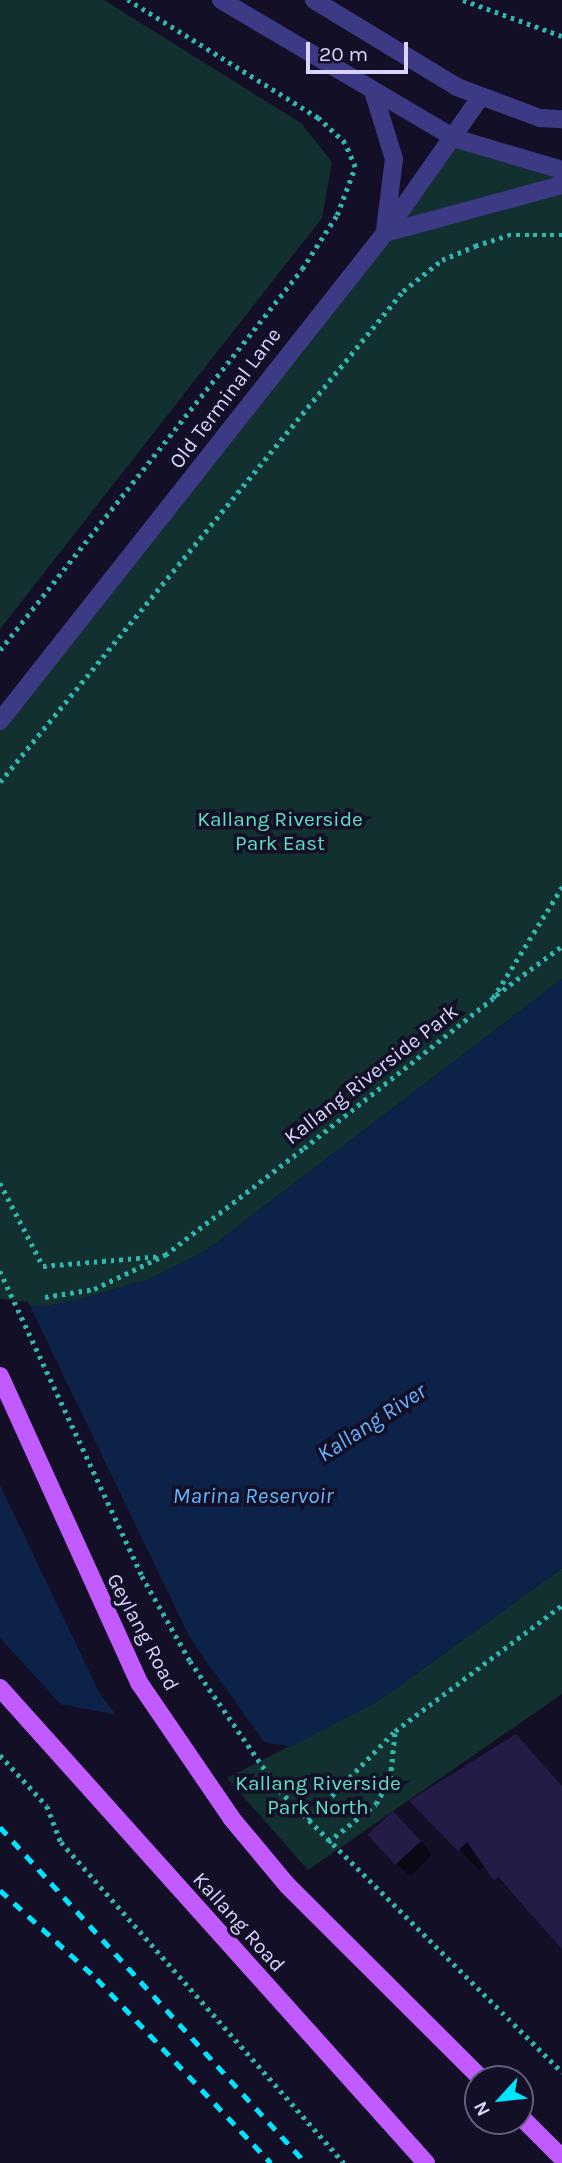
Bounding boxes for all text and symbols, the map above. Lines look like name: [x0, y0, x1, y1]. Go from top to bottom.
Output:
scale bar: [310, 28, 412, 72]
text: 20 m: [319, 42, 368, 66]
street label: Old Terminal Lane: [164, 323, 286, 473]
park label: Kallang Riverside Park East: [197, 806, 363, 856]
street label: Kallang Riverside Park: [279, 998, 463, 1150]
water label: Kallang River: [312, 1378, 432, 1468]
water label: Marina Reservoir: [173, 1482, 333, 1510]
street label: Geylang Road: [102, 1569, 184, 1695]
park label: Kallang Riverside Park North: [235, 1770, 401, 1820]
street label: Kallang Road: [188, 1867, 290, 1977]
north arrow: [464, 2065, 534, 2135]
text: N: [469, 2098, 495, 2120]

